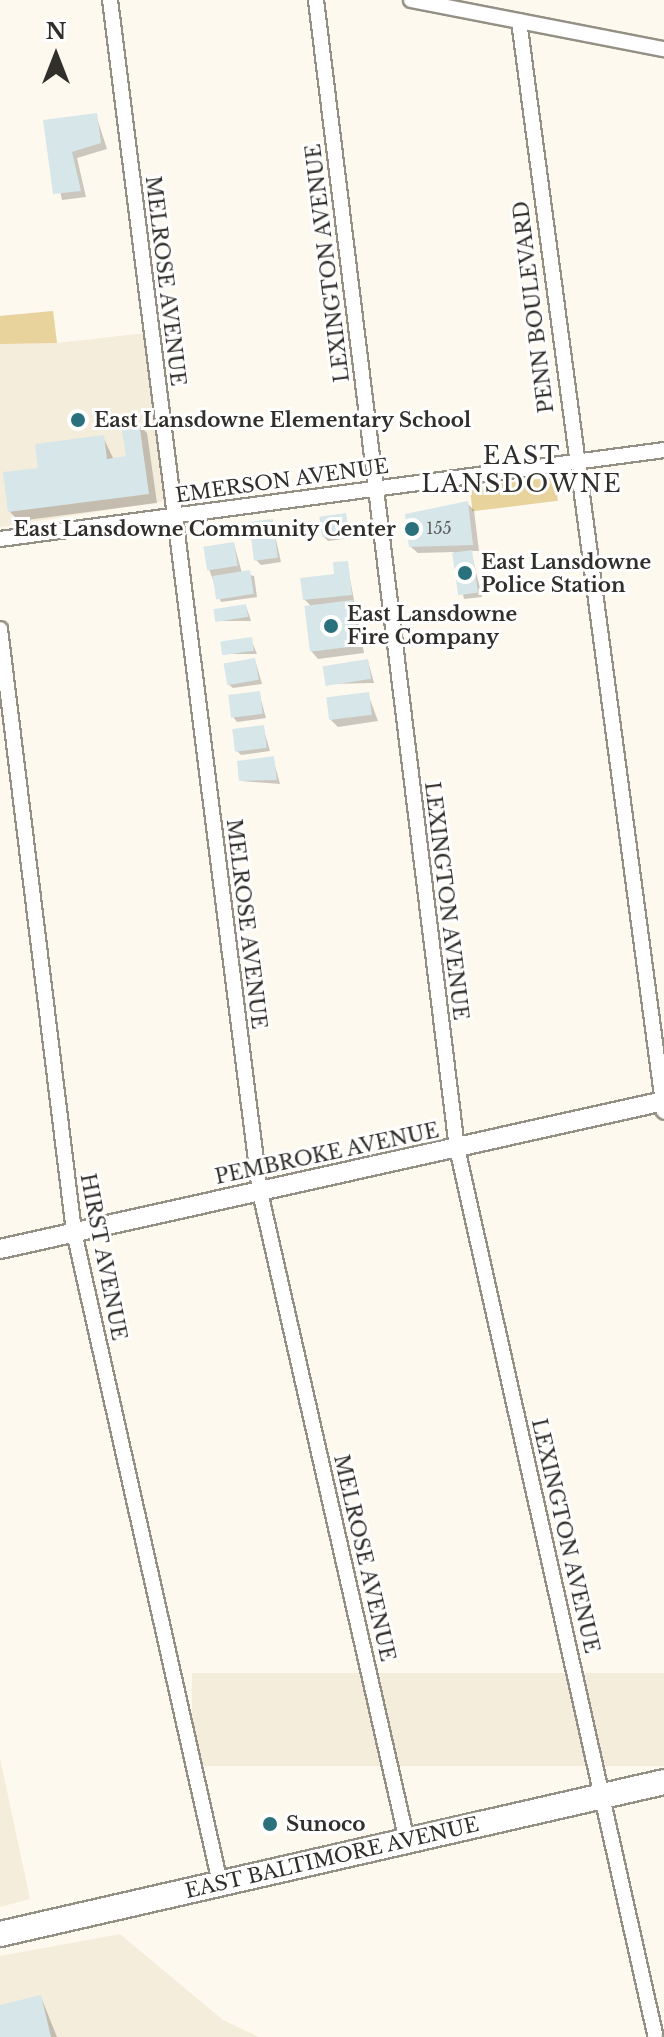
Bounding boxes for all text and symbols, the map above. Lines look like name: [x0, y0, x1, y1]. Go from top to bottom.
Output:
north arrow: [16, 16, 96, 96]
text: N: [46, 18, 66, 45]
street label: LEXINGTON AVENUE: [301, 142, 355, 384]
street label: MELROSE AVENUE: [140, 174, 190, 388]
street label: PENN BOULEVARD: [509, 200, 559, 414]
place label: East Lansdowne Elementary School: [94, 408, 472, 432]
marker: East Lansdowne Elementary School: [69, 411, 87, 429]
district label: EAST LANSDOWNE: [421, 442, 623, 498]
street label: EMERSON AVENUE: [173, 454, 391, 508]
place label: East Lansdowne Community Center: [13, 517, 396, 541]
house number: 155: [426, 518, 452, 538]
marker: East Lansdowne Community Center: [403, 520, 421, 538]
place label: East Lansdowne Police Station: [481, 550, 651, 597]
marker: East Lansdowne Police Station: [456, 564, 474, 582]
place label: East Lansdowne Fire Company: [347, 602, 517, 649]
marker: East Lansdowne Fire Company: [322, 617, 340, 635]
street label: LEXINGTON AVENUE: [419, 780, 473, 1022]
street label: MELROSE AVENUE: [221, 817, 271, 1031]
street label: PEMBROKE AVENUE: [212, 1118, 442, 1190]
street label: HIRST AVENUE: [75, 1171, 131, 1343]
street label: LEXINGTON AVENUE: [526, 1416, 604, 1656]
street label: MELROSE AVENUE: [328, 1452, 400, 1664]
street label: EAST BALTIMORE AVENUE: [182, 1812, 482, 1904]
place label: Sunoco: [286, 1812, 366, 1836]
marker: Sunoco: [261, 1815, 279, 1833]

